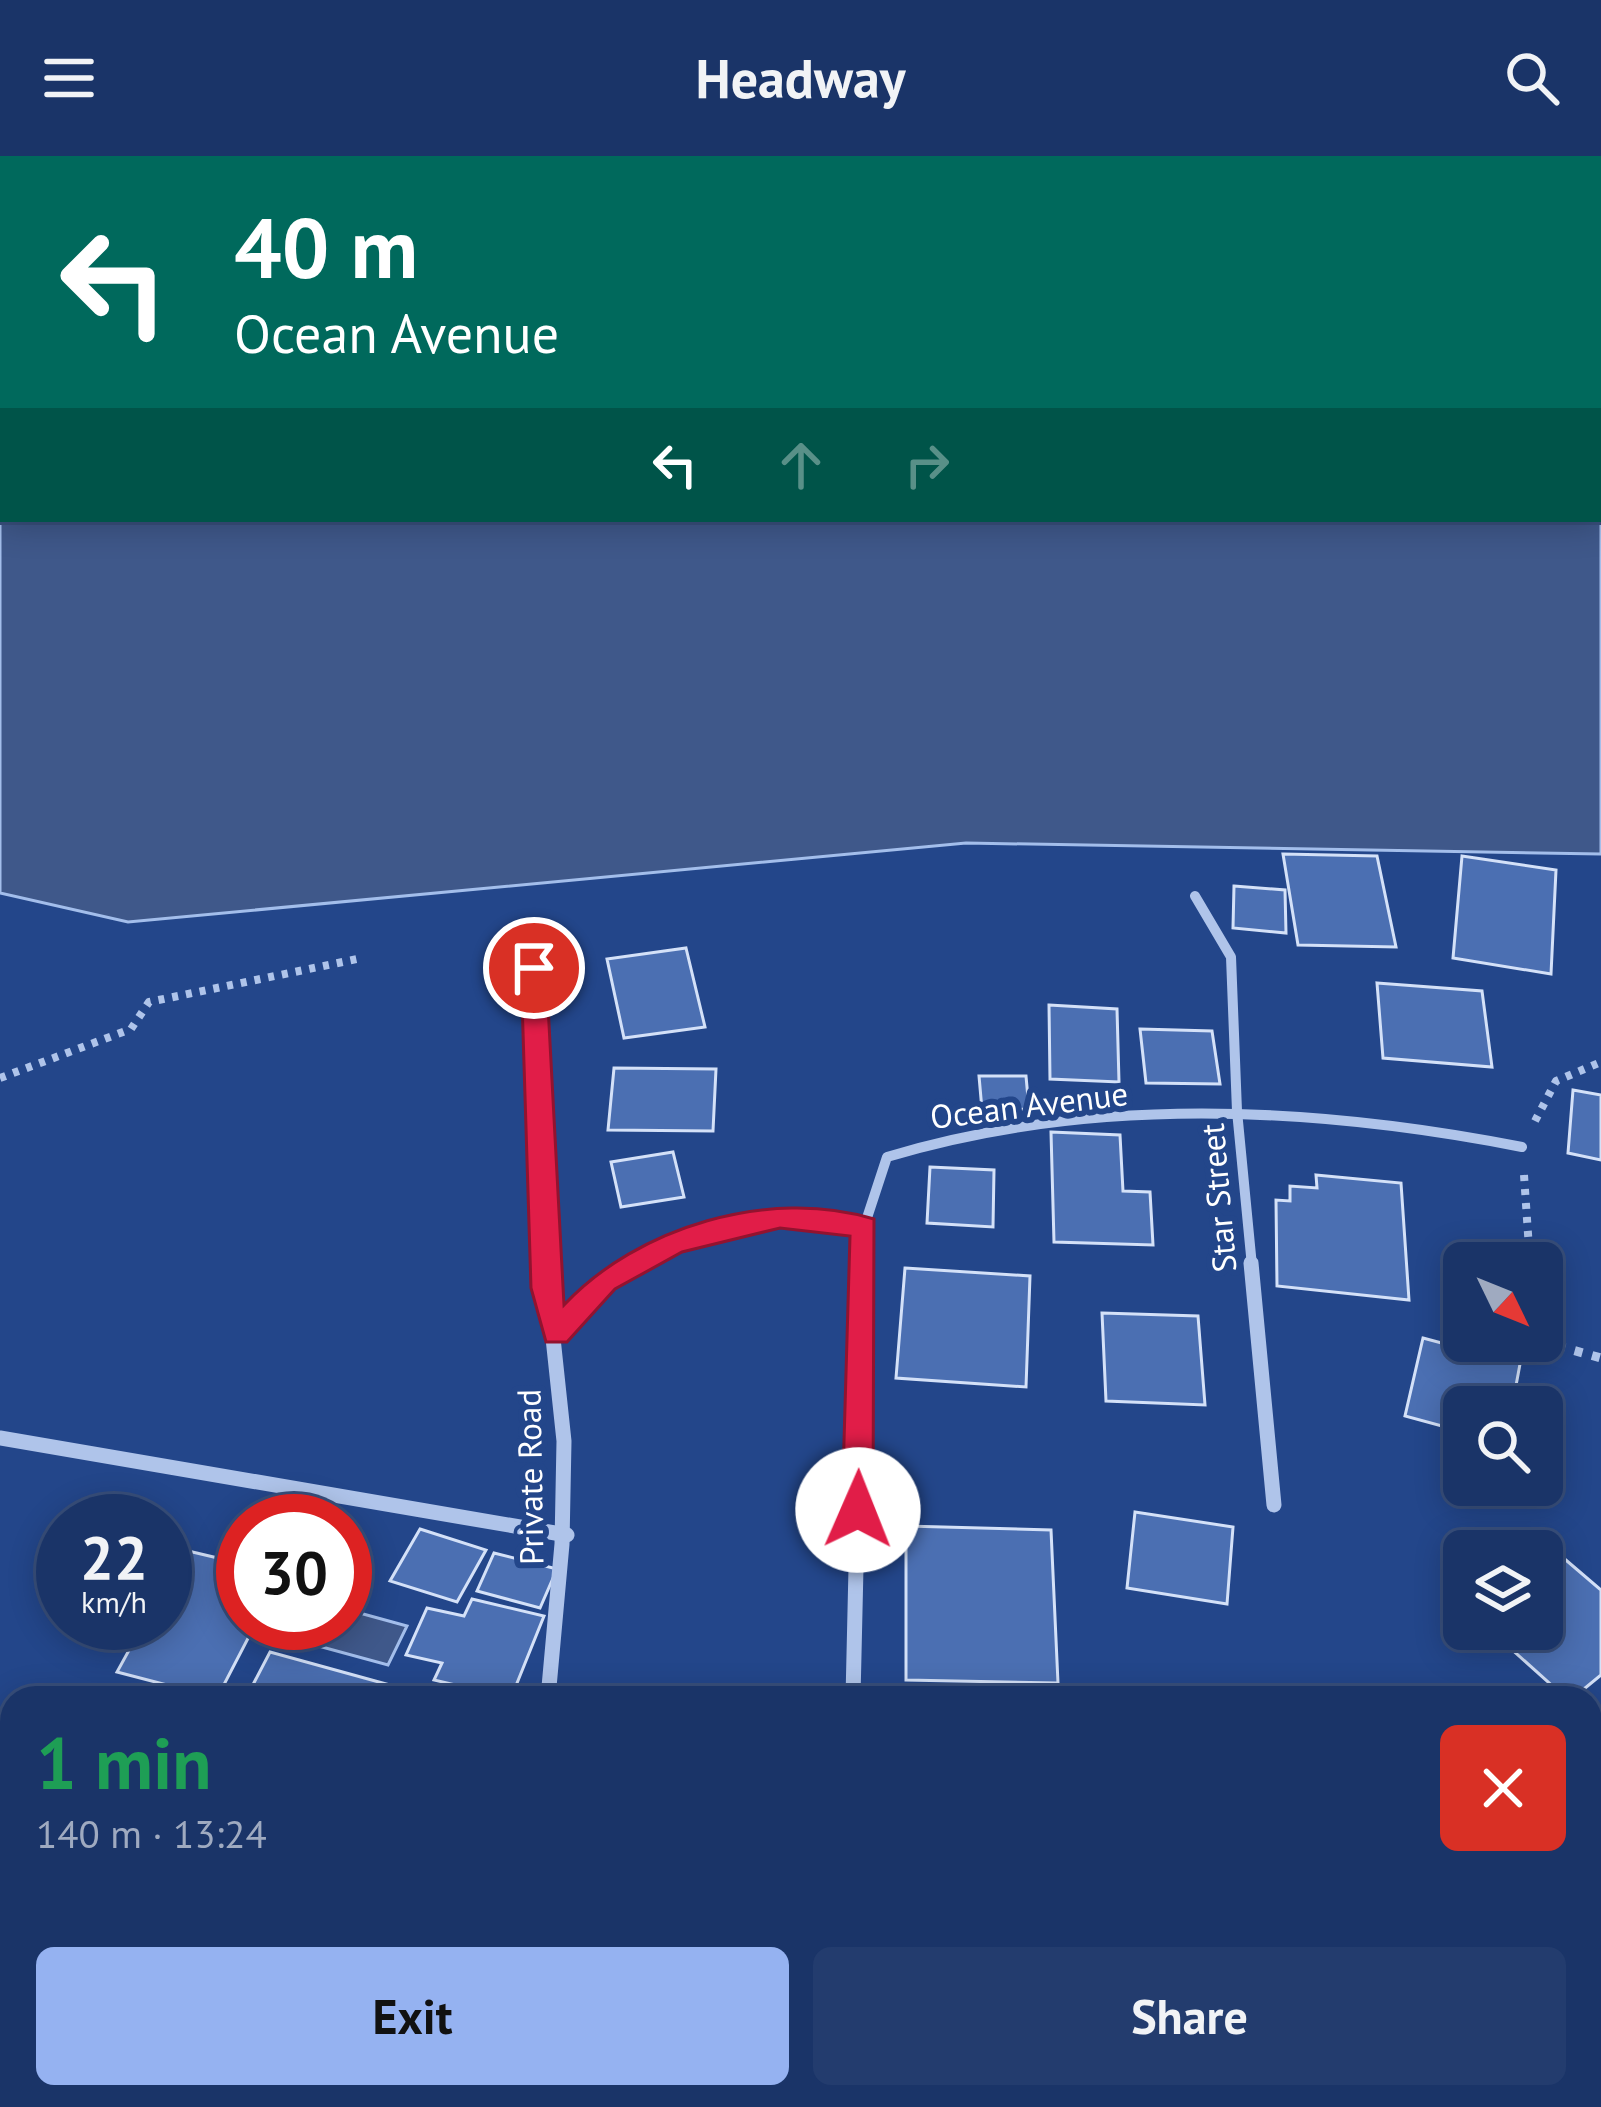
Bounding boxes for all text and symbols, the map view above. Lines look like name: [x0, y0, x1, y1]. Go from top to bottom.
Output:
text: Headway: [695, 43, 906, 113]
icon: menu: [36, 45, 102, 111]
icon: search: [1499, 45, 1565, 111]
text: 40 m: [234, 192, 418, 301]
icon: left: [36, 204, 192, 360]
text: Ocean Avenue: [234, 298, 559, 368]
icon: left: [642, 432, 708, 498]
icon: ahead: [768, 432, 834, 498]
icon: right: [894, 432, 960, 498]
pin: [483, 917, 585, 1019]
icon: arrive: [501, 935, 567, 1001]
street label: Ocean Avenue: [928, 1071, 1130, 1138]
street label: Star Street: [1190, 1122, 1245, 1274]
north arrow: [1443, 1242, 1563, 1362]
map controls: [1443, 1242, 1563, 1650]
button: search: [1443, 1386, 1563, 1506]
street label: Private Road: [506, 1389, 553, 1565]
position arrow: [795, 1447, 921, 1573]
speed limit sign: 30: [216, 1494, 372, 1650]
text: 22: [80, 1518, 148, 1596]
button: layers: [1443, 1530, 1563, 1650]
text: km/h: [81, 1582, 147, 1621]
text: 1 min: [36, 1716, 212, 1809]
button: close: [1440, 1725, 1566, 1851]
text: 140 m · 13:24: [36, 1808, 267, 1859]
button: Exit: [36, 1947, 789, 2085]
button: Share: [813, 1947, 1566, 2085]

